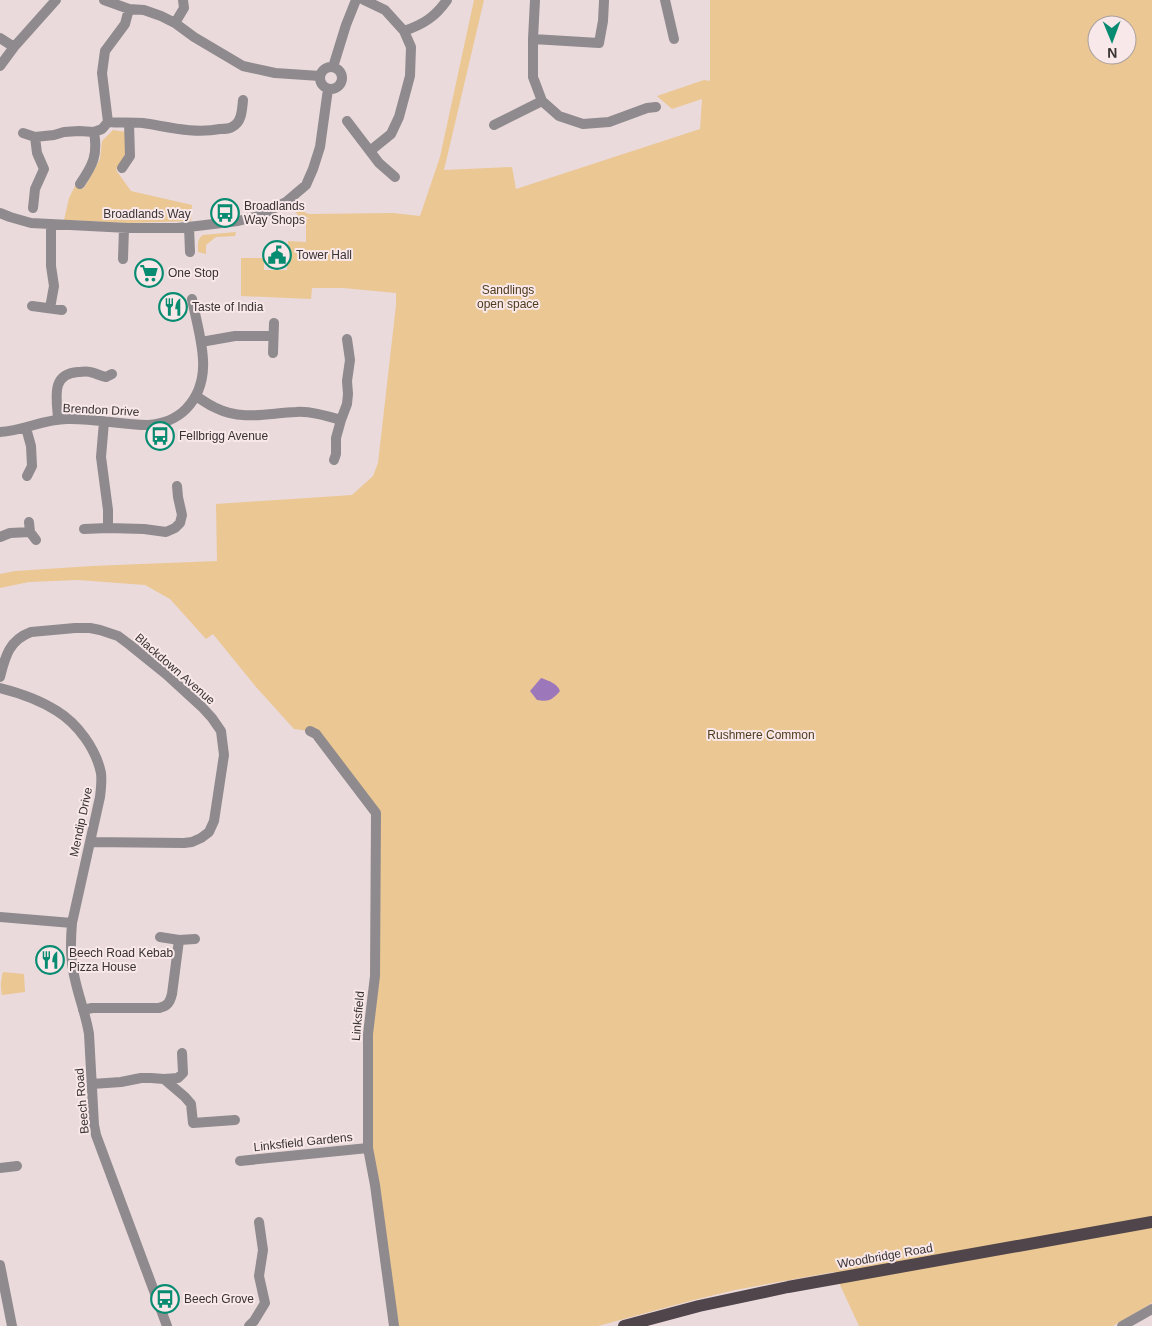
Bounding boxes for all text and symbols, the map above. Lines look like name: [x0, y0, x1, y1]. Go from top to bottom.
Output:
north arrow: [1087, 15, 1137, 65]
text: N: [1107, 45, 1117, 61]
bus stop icon: Broadlands Way Shops: [210, 198, 240, 228]
place label: Broadlands Way Shops: [244, 199, 305, 227]
street label: Broadlands Way: [103, 207, 191, 221]
public building icon: Tower Hall: [262, 240, 292, 270]
place label: Tower Hall: [296, 248, 352, 262]
supermarket icon: One Stop: [134, 258, 164, 288]
place label: One Stop: [168, 266, 219, 280]
park label: Sandlings open space: [477, 283, 539, 311]
restaurant icon: Taste of India: [158, 292, 188, 322]
place label: Taste of India: [192, 300, 264, 314]
street label: Brendon Drive: [62, 401, 140, 419]
bus stop icon: Fellbrigg Avenue: [145, 421, 175, 451]
place label: Fellbrigg Avenue: [179, 429, 269, 443]
street label: Blackdown Avenue: [132, 631, 218, 708]
park label: Rushmere Common: [707, 728, 815, 742]
street label: Mendip Drive: [67, 786, 95, 858]
restaurant icon: Beech Road Kebab Pizza House: [35, 945, 65, 975]
place label: Beech Road Kebab Pizza House: [69, 946, 173, 974]
street label: Linksfield: [349, 990, 367, 1042]
street label: Beech Road: [72, 1067, 92, 1135]
street label: Linksfield Gardens: [253, 1130, 353, 1154]
street label: Woodbridge Road: [836, 1241, 934, 1271]
bus stop icon: Beech Grove: [150, 1284, 180, 1314]
place label: Beech Grove: [184, 1292, 254, 1306]

